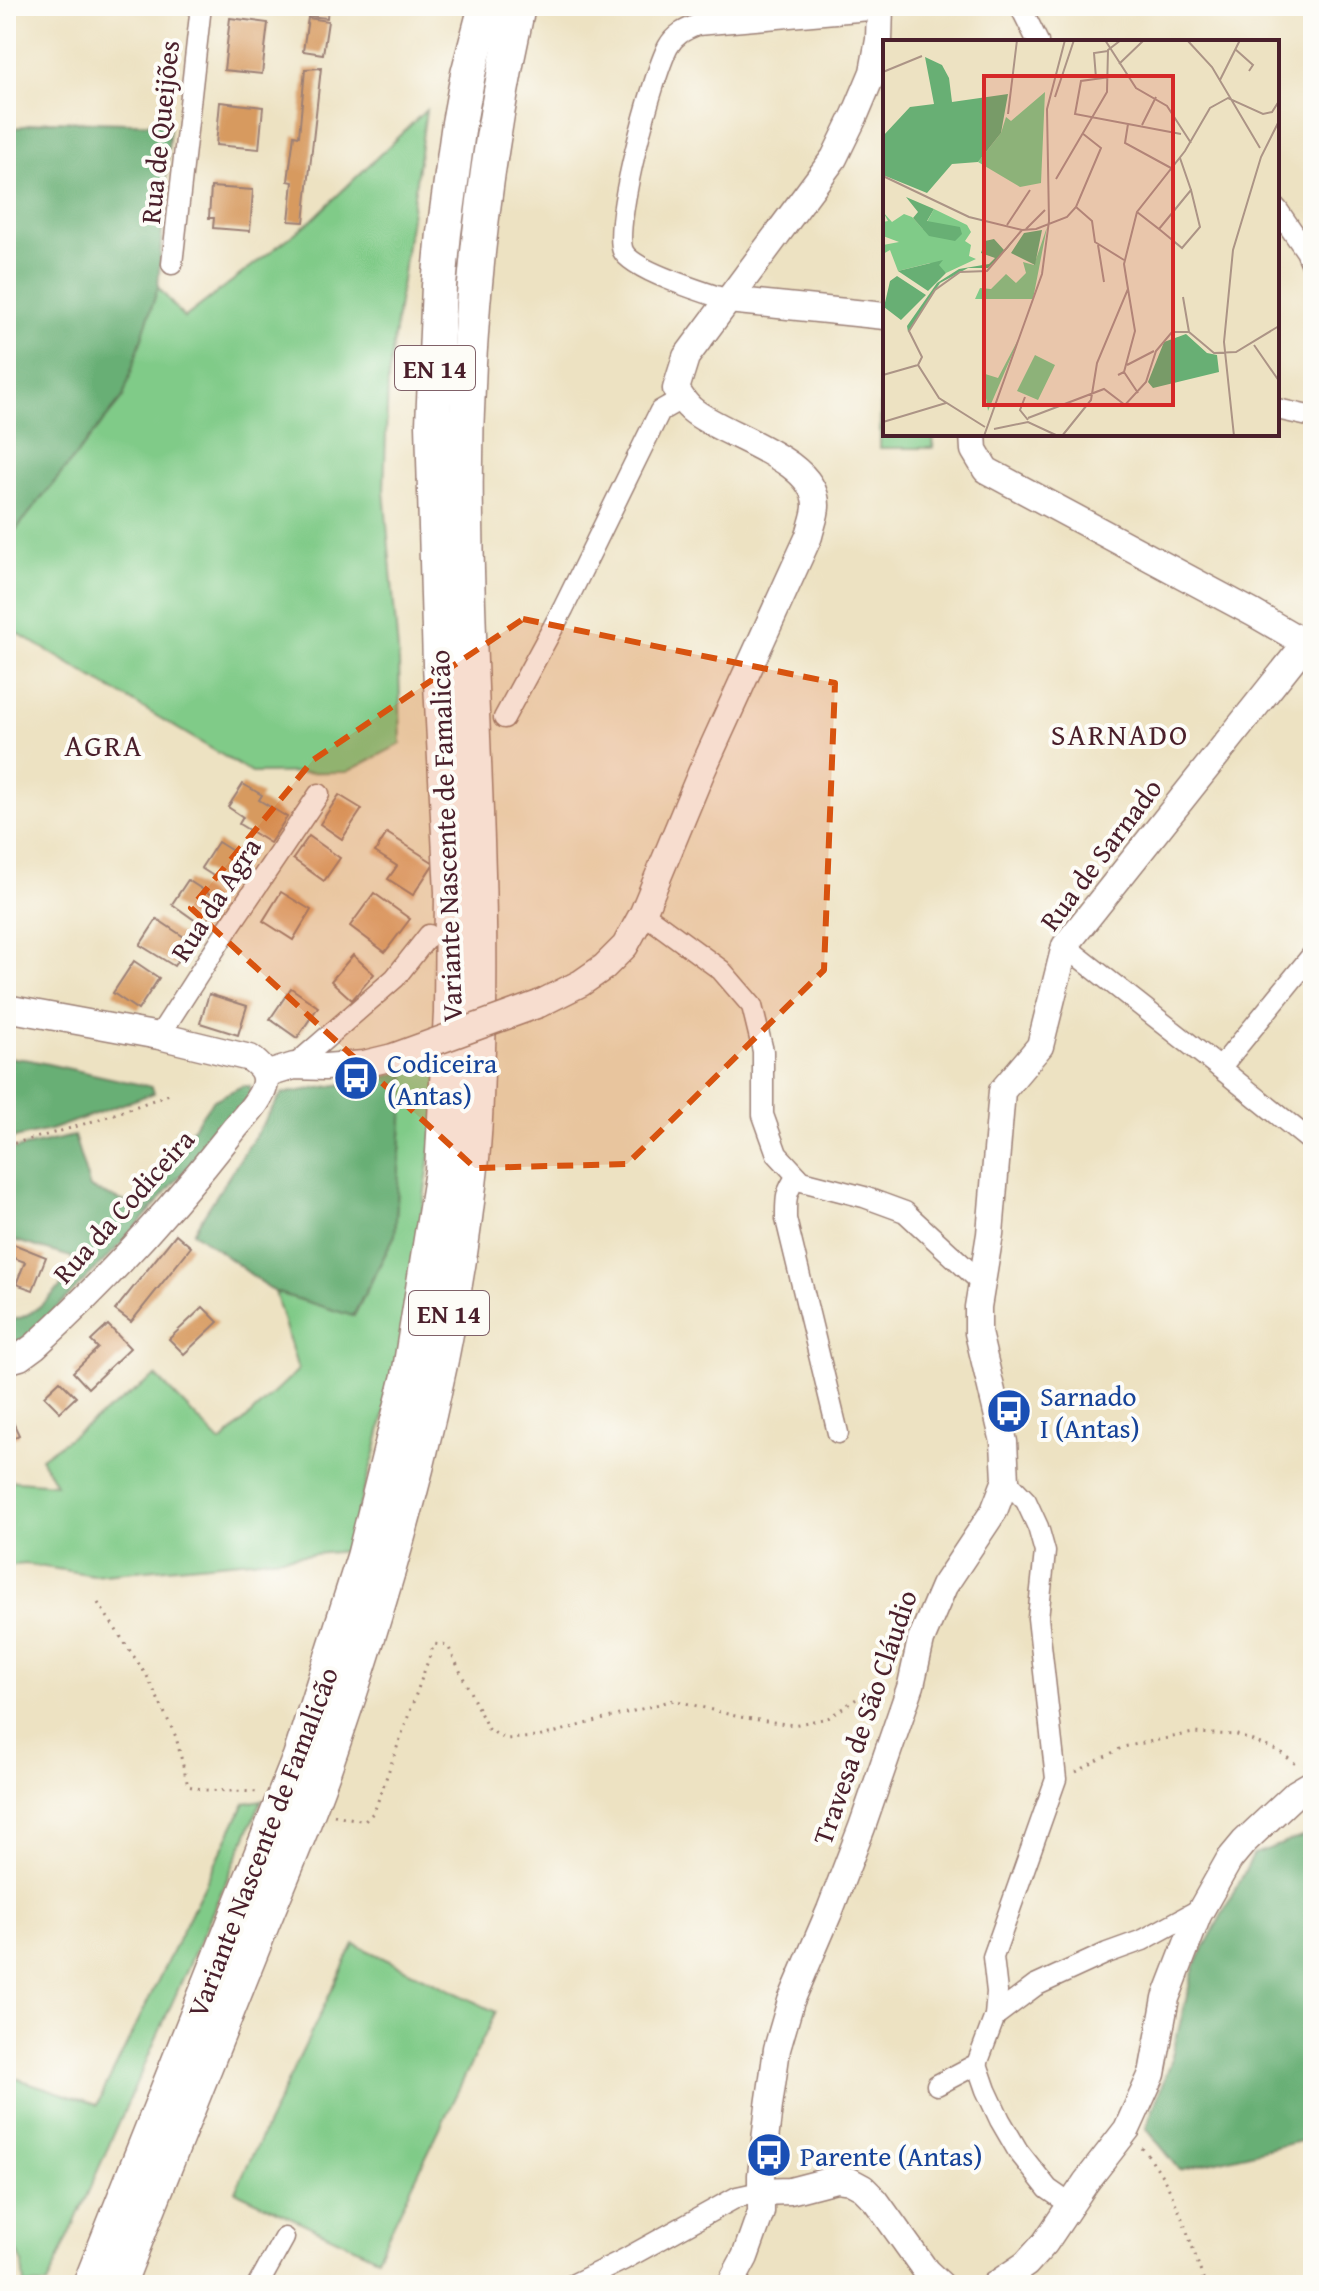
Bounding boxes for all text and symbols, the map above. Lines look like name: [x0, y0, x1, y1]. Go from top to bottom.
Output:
street label: Rua de Queijões: [129, 38, 189, 226]
inset map: [883, 40, 1279, 436]
road number: EN 14: [395, 346, 475, 390]
street label: Variante Nascente de Famalicão: [418, 649, 472, 1023]
district label: SARNADO: [1051, 712, 1189, 756]
district label: AGRA: [65, 723, 143, 767]
street label: Rua de Sarnado: [1029, 769, 1171, 939]
street label: Rua da Agra: [160, 828, 271, 969]
place label: Codiceira (Antas): [387, 1042, 498, 1115]
bus stop icon: Codiceira (Antas): [332, 1054, 380, 1102]
street label: Rua da Codiceira: [42, 1119, 204, 1292]
road number: EN 14: [409, 1291, 489, 1335]
place label: Sarnado I (Antas): [1040, 1375, 1140, 1448]
bus stop icon: Sarnado I (Antas): [985, 1387, 1033, 1435]
street label: Travesa de São Cláudio: [801, 1584, 927, 1850]
street label: Variante Nascente de Famalicão: [176, 1661, 348, 2023]
bus stop icon: Parente (Antas): [745, 2131, 793, 2179]
place label: Parente (Antas): [800, 2135, 982, 2176]

